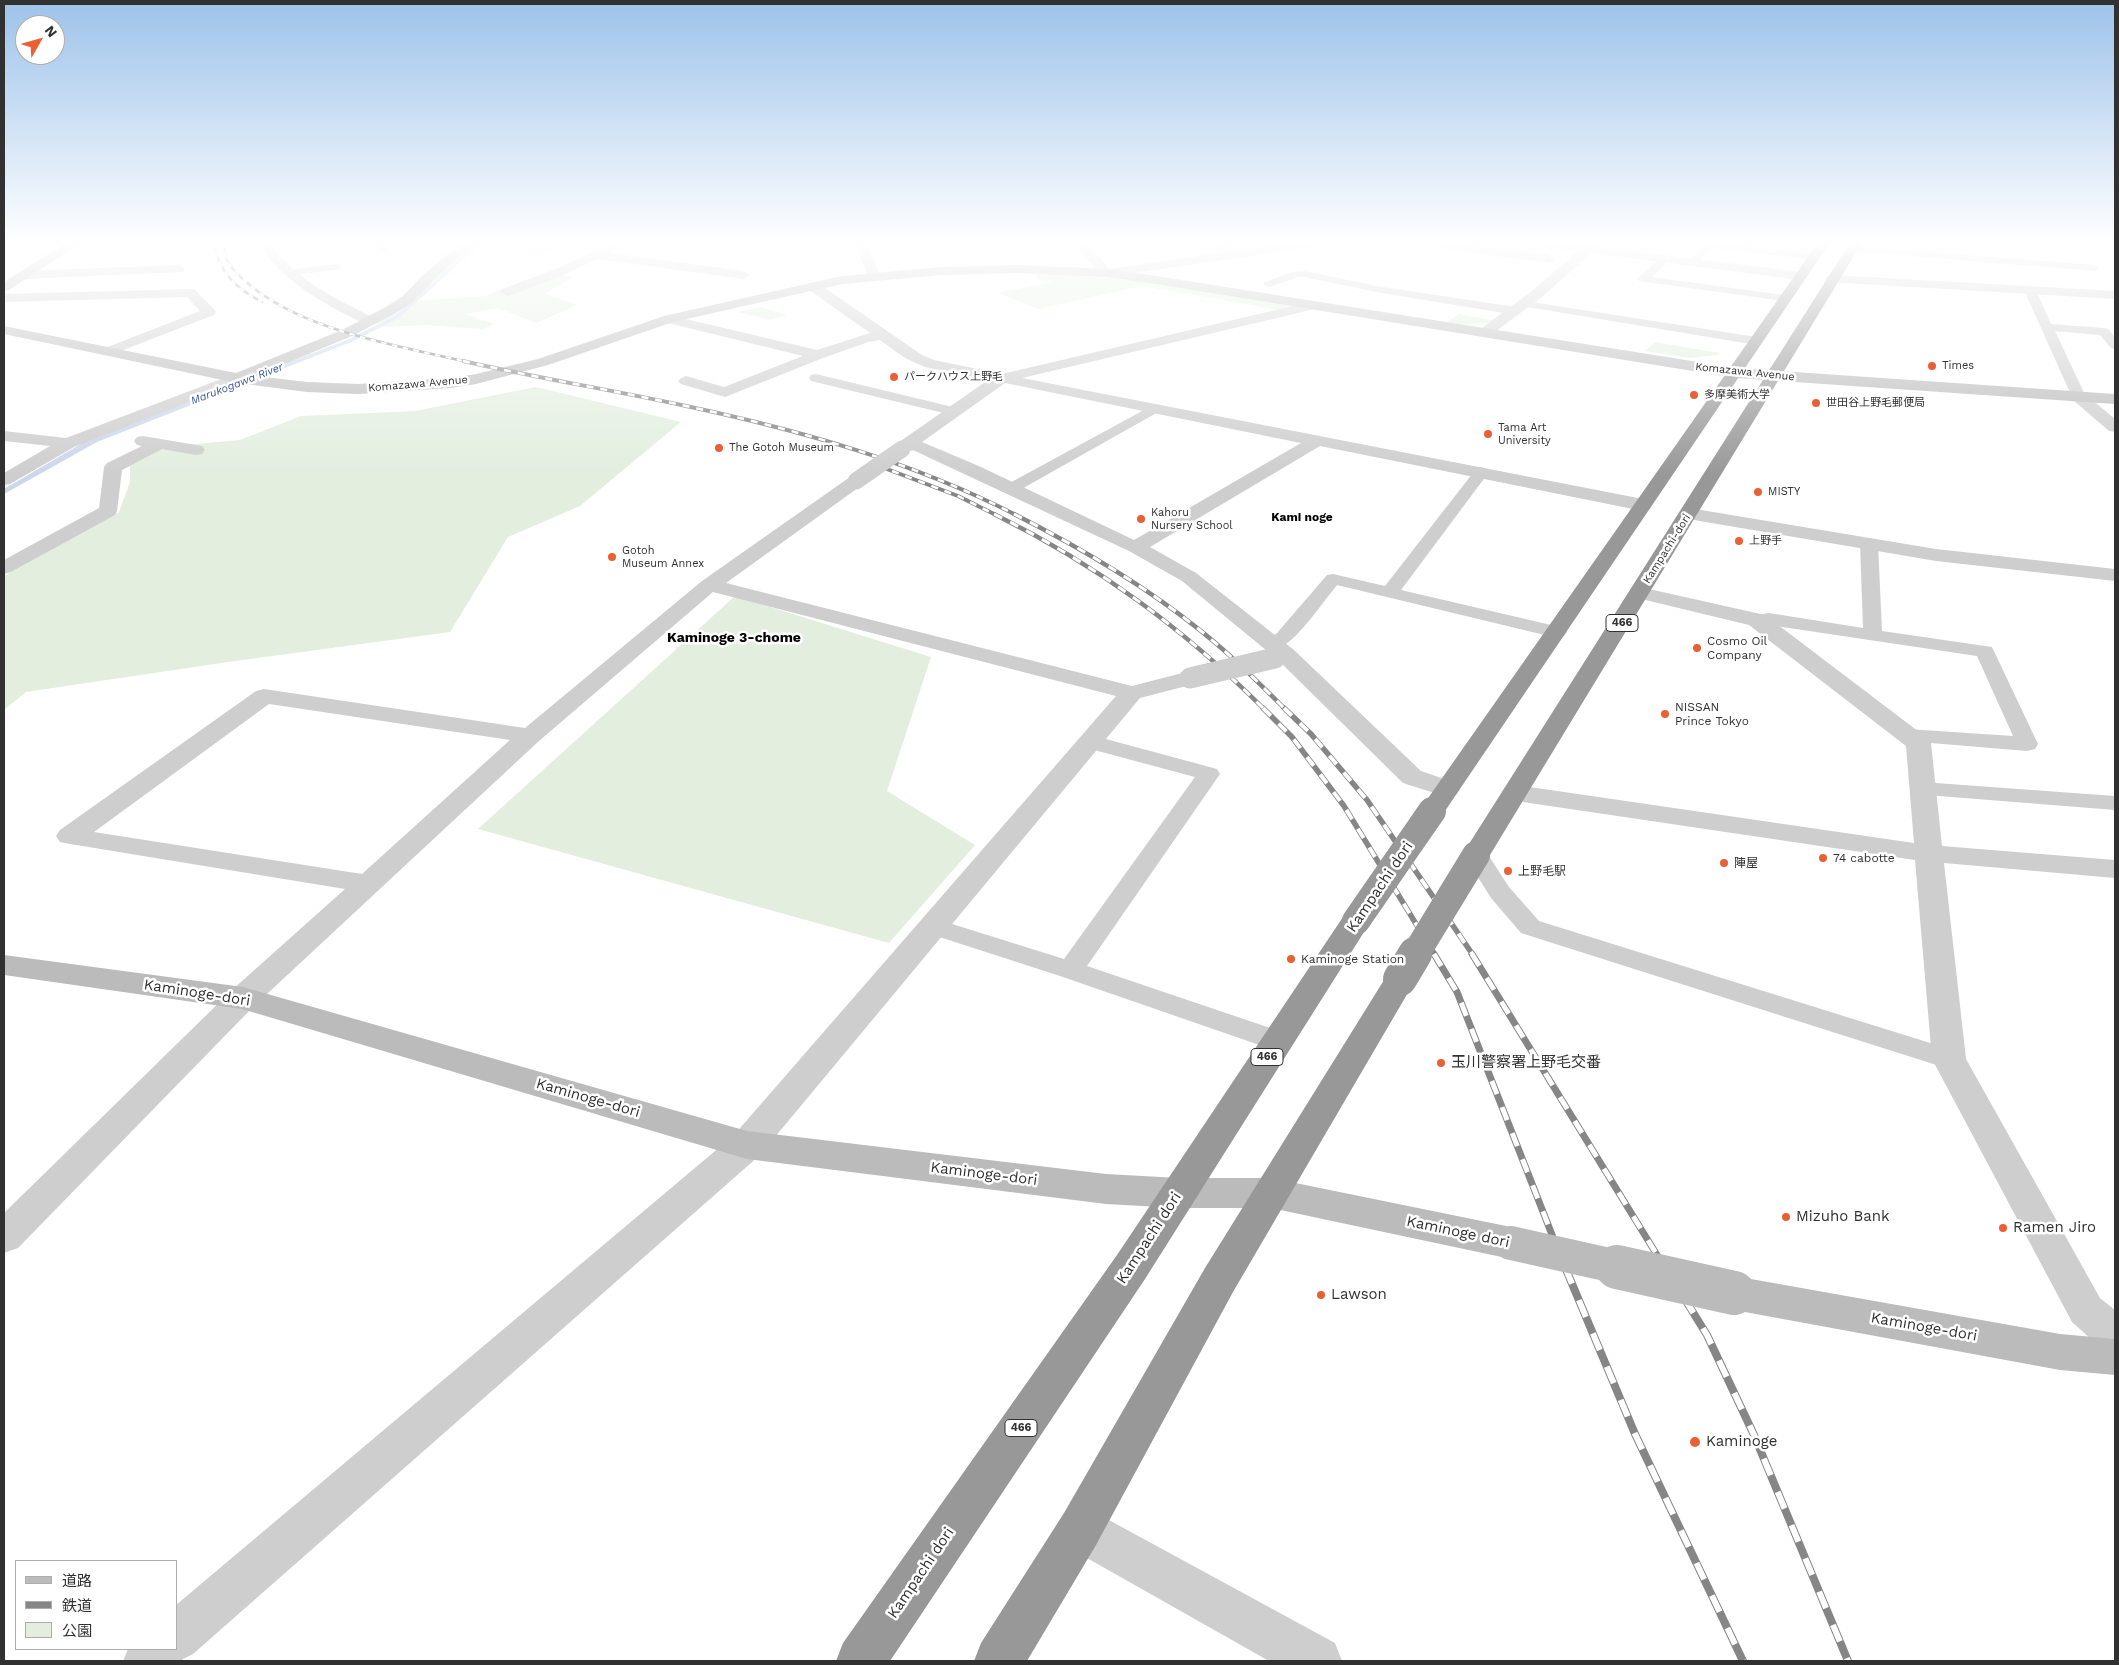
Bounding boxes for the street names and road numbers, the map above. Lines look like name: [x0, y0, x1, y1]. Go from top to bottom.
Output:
street label: Komazawa Avenue: [1695, 360, 1795, 384]
street label: Komazawa Avenue: [368, 373, 468, 395]
street label: Kampachi-dori: [1640, 512, 1694, 586]
road number: 466: [1606, 614, 1638, 632]
street label: Kampachi dori: [1343, 838, 1417, 936]
street label: Kaminoge-dori: [143, 976, 251, 1010]
road number: 466: [1251, 1048, 1283, 1066]
street label: Kaminoge-dori: [534, 1075, 642, 1121]
street label: Kaminoge-dori: [930, 1159, 1038, 1189]
street label: Kampachi dori: [1113, 1189, 1185, 1287]
street label: Kaminoge dori: [1405, 1212, 1511, 1252]
street label: Kaminoge-dori: [1870, 1309, 1978, 1345]
road number: 466: [1005, 1420, 1037, 1436]
street label: Kampachi dori: [884, 1524, 958, 1622]

